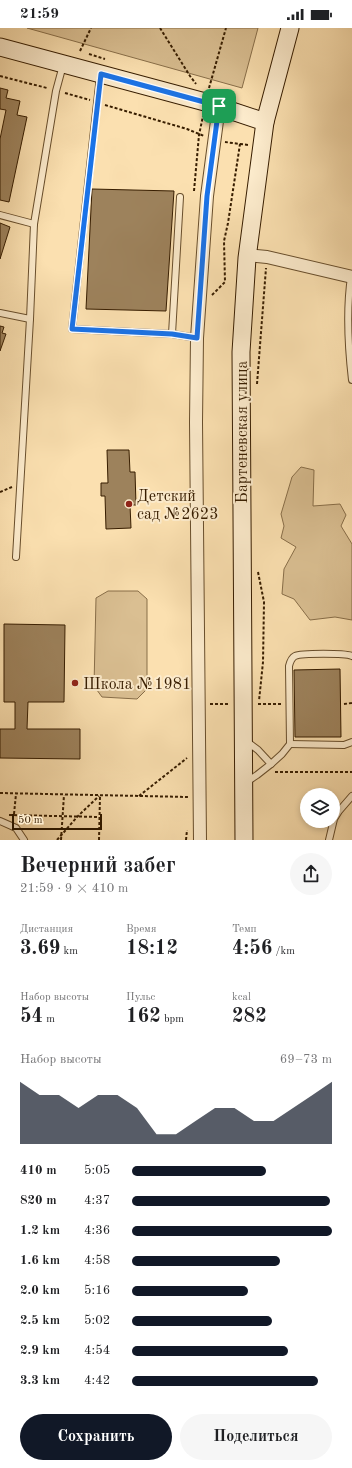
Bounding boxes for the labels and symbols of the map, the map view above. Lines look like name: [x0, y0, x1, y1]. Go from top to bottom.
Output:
pin: [202, 89, 236, 123]
street label: Бартеневская улица: [235, 360, 251, 503]
place label: Детский сад №2623: [137, 489, 218, 523]
marker: Детский сад №2623: [124, 499, 134, 509]
place label: Школа №1981: [83, 677, 191, 693]
marker: Школа №1981: [70, 678, 80, 688]
scale bar: [12, 812, 102, 831]

